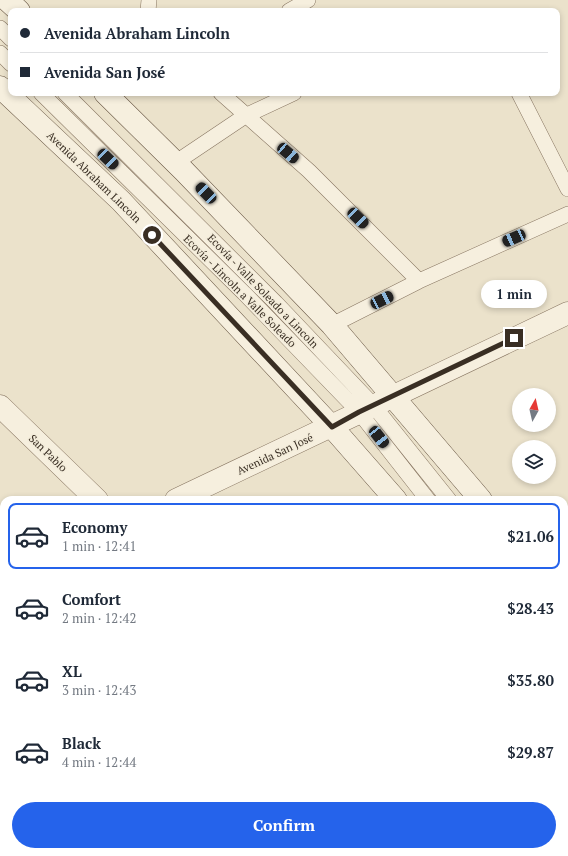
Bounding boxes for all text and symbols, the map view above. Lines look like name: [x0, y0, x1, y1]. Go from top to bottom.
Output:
text: Avenida Abraham Lincoln: [44, 23, 230, 43]
text: Avenida San José: [44, 62, 165, 82]
street label: Avenida Abraham Lincoln: [44, 128, 144, 226]
car: [275, 141, 301, 165]
car: [95, 146, 121, 172]
car: [193, 180, 219, 206]
car: [345, 205, 371, 231]
route start: [143, 226, 161, 244]
car: [501, 228, 527, 248]
street label: Ecovía - Valle Soleado a Lincoln: [205, 231, 322, 351]
street label: Ecovía - Lincoln a Valle Soleado: [181, 232, 299, 350]
callout: 1 min: [481, 280, 547, 308]
text: 1 min: [496, 285, 532, 303]
car: [369, 289, 395, 311]
route end: [505, 329, 523, 347]
north arrow: [512, 388, 556, 432]
map controls: [512, 388, 556, 484]
car: [367, 424, 391, 450]
street label: Avenida San José: [235, 430, 316, 478]
street label: San Pablo: [26, 431, 70, 475]
button: layers: [512, 440, 556, 484]
text: Economy: [62, 517, 127, 537]
icon: car: [14, 518, 50, 554]
text: $21.06: [507, 526, 554, 546]
text: 1 min · 12:41: [62, 537, 136, 555]
text: Comfort: [62, 589, 121, 609]
icon: car: [14, 590, 50, 626]
text: $28.43: [507, 598, 554, 618]
text: 2 min · 12:42: [62, 609, 136, 627]
text: XL: [62, 661, 82, 681]
icon: car: [14, 662, 50, 698]
text: $35.80: [507, 670, 554, 690]
text: 3 min · 12:43: [62, 681, 136, 699]
text: Black: [62, 733, 101, 753]
icon: car: [14, 734, 50, 770]
text: $29.87: [507, 742, 554, 762]
text: 4 min · 12:44: [62, 753, 136, 771]
button: Confirm: [12, 802, 556, 848]

